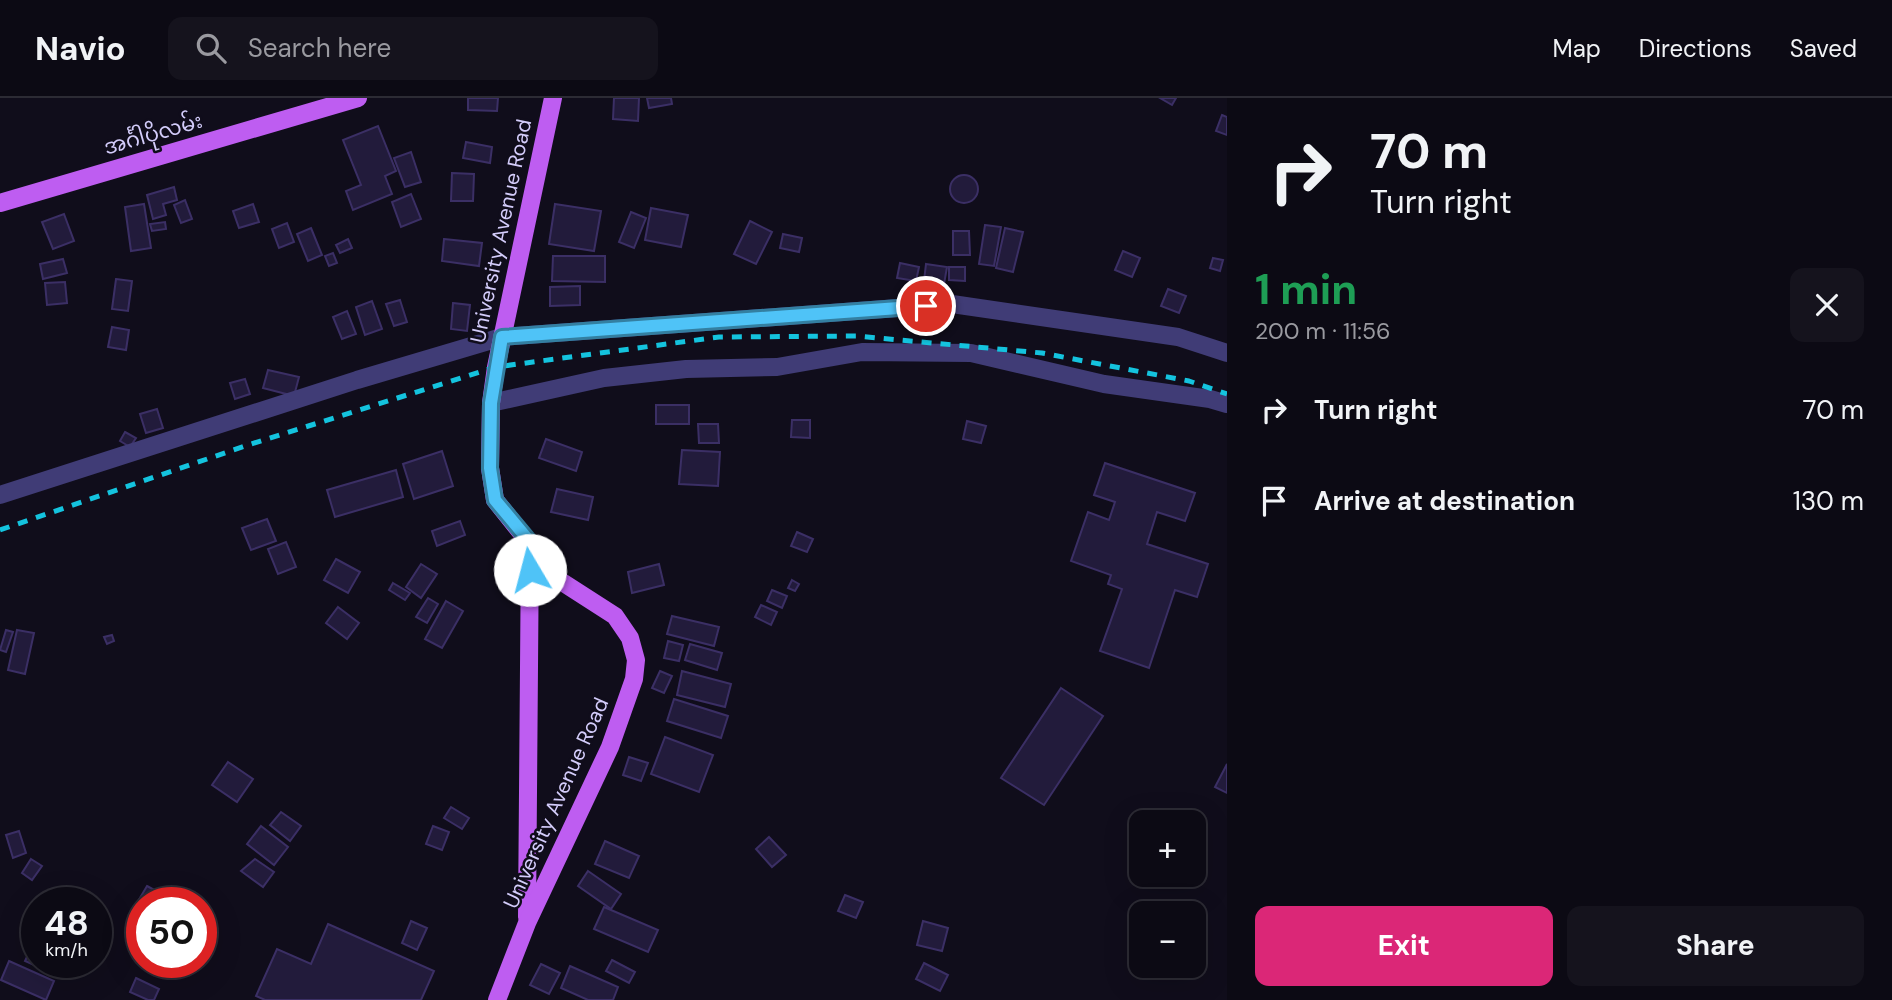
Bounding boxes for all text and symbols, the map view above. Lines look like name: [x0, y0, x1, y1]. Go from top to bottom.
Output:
search box: [168, 17, 658, 80]
text: Navio: [35, 27, 126, 70]
icon: search: [192, 29, 230, 67]
text: Search here: [248, 31, 391, 65]
text: Map: [1553, 33, 1601, 64]
text: Directions: [1639, 33, 1752, 64]
text: Saved: [1790, 33, 1857, 64]
street label: အင်္ဂါပိုလမ်း: [100, 105, 206, 164]
street label: University Avenue Road: [464, 117, 538, 345]
text: 70 m: [1370, 119, 1488, 183]
icon: right: [1255, 126, 1346, 217]
text: Turn right: [1370, 181, 1512, 223]
text: 1 min: [1255, 262, 1357, 317]
button: close: [1790, 268, 1864, 342]
pin: [896, 276, 956, 336]
icon: arrive: [907, 287, 945, 325]
text: 200 m · 11:56: [1255, 316, 1390, 346]
icon: right: [1255, 391, 1293, 429]
text: Turn right: [1314, 393, 1438, 427]
text: 70 m: [1803, 393, 1864, 427]
icon: arrive: [1255, 482, 1293, 520]
text: Arrive at destination: [1314, 484, 1575, 518]
text: 130 m: [1793, 484, 1864, 518]
position arrow: [493, 533, 567, 607]
street label: University Avenue Road: [497, 693, 615, 913]
map controls: [1129, 810, 1206, 978]
button: +: [1129, 810, 1206, 887]
speed limit sign: 50: [126, 887, 217, 978]
text: 48: [44, 900, 89, 946]
button: −: [1129, 901, 1206, 978]
button: Exit: [1255, 906, 1553, 986]
button: Share: [1567, 906, 1864, 986]
text: km/h: [45, 938, 88, 962]

